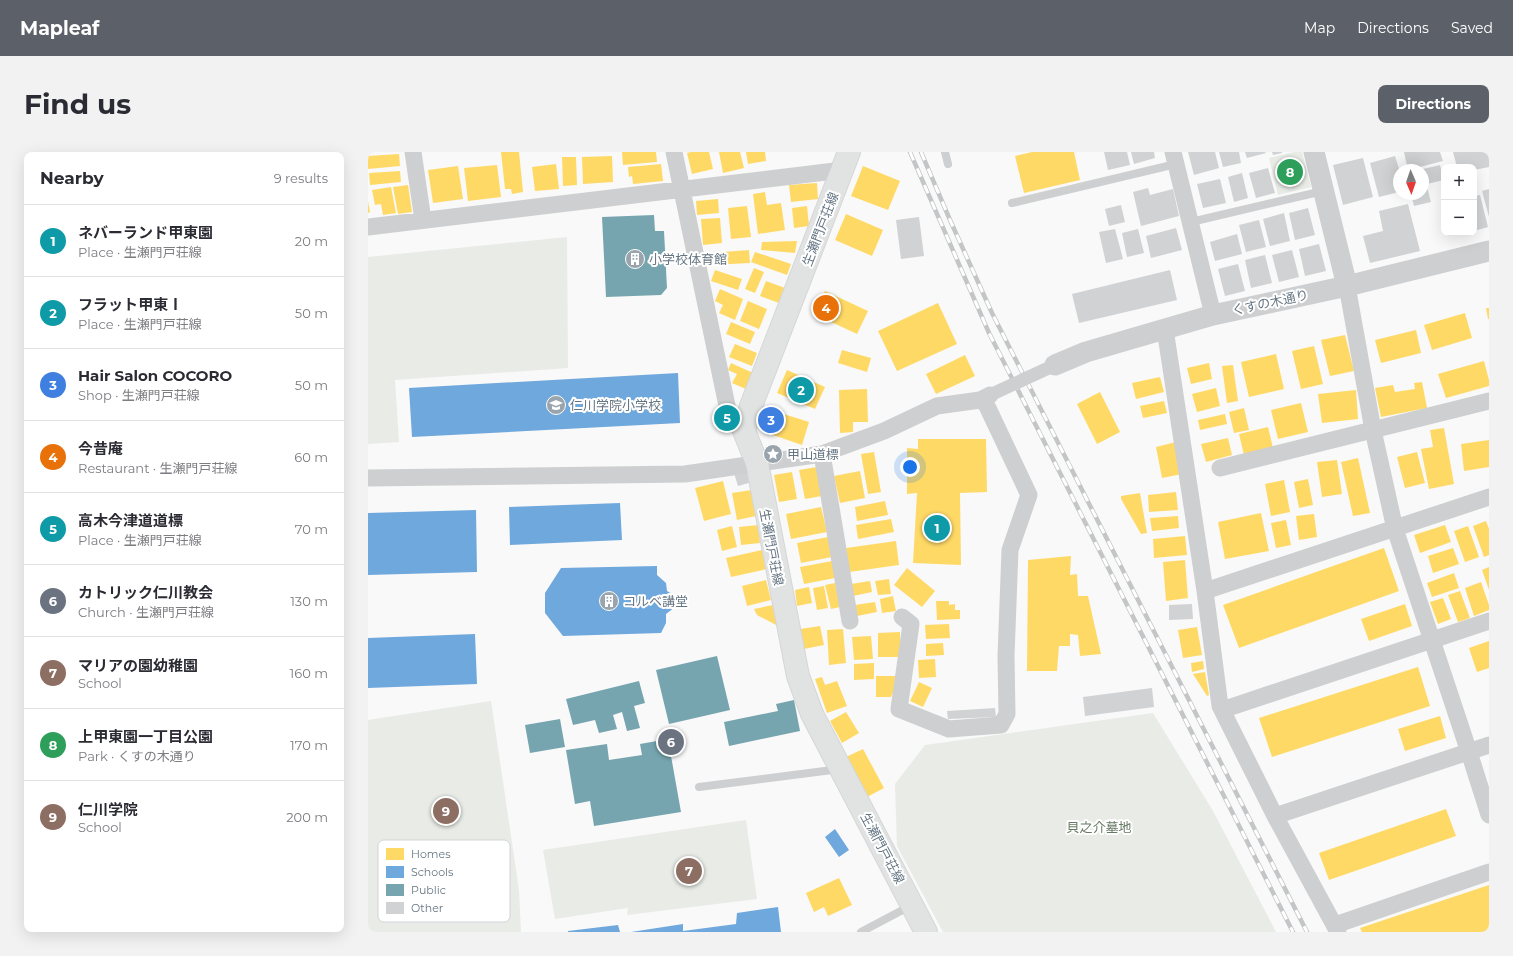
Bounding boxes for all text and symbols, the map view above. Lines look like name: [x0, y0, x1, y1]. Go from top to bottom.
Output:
text: Mapleaf: [20, 17, 99, 40]
text: Map: [1304, 19, 1335, 37]
text: Directions: [1357, 19, 1429, 37]
text: Saved: [1451, 19, 1493, 37]
button: Directions: [1378, 85, 1489, 123]
text: Find us: [24, 87, 131, 121]
pin: 8: [1277, 157, 1303, 187]
north arrow: [1393, 164, 1429, 200]
map controls: [1441, 164, 1477, 236]
button: +: [1441, 164, 1477, 200]
text: Nearby: [40, 168, 104, 188]
text: 9 results: [274, 170, 328, 186]
street label: 生瀬門戸荘線: [799, 190, 841, 268]
button: −: [1441, 200, 1477, 236]
text: ネバーランド甲東園: [78, 223, 213, 242]
text: 1: [50, 233, 56, 249]
text: 20 m: [295, 233, 328, 249]
text: Place · 生瀬門戸荘線: [78, 244, 202, 260]
building icon: 小学校体育館: [624, 248, 646, 270]
place label: 小学校体育館: [649, 251, 727, 267]
street label: くすの木通り: [1230, 286, 1310, 318]
pin: 4: [813, 293, 839, 323]
text: フラット甲東Ⅰ: [78, 295, 183, 314]
text: 2: [49, 305, 57, 321]
text: 50 m: [295, 305, 328, 321]
text: Place · 生瀬門戸荘線: [78, 316, 202, 332]
text: Hair Salon COCORO: [78, 366, 232, 385]
pin: 2: [788, 375, 814, 405]
text: 3: [49, 377, 57, 393]
text: 50 m: [295, 377, 328, 393]
text: Shop · 生瀬門戸荘線: [78, 387, 200, 403]
school or university icon: 仁川学院小学校: [545, 394, 567, 416]
place label: 仁川学院小学校: [570, 397, 661, 413]
pin: 5: [714, 403, 740, 433]
pin: 3: [758, 405, 784, 435]
text: 今昔庵: [78, 439, 123, 458]
place icon: 甲山道標: [762, 443, 784, 465]
place label: 甲山道標: [787, 446, 839, 462]
text: 4: [49, 449, 57, 465]
text: 60 m: [294, 449, 328, 465]
your location: [900, 457, 920, 477]
text: Restaurant · 生瀬門戸荘線: [78, 460, 238, 476]
street label: 生瀬門戸荘線: [757, 507, 787, 587]
text: 高木今津道道標: [78, 511, 183, 530]
pin: 1: [924, 513, 950, 543]
text: 5: [49, 521, 57, 537]
text: 70 m: [295, 521, 328, 537]
text: Place · 生瀬門戸荘線: [78, 532, 202, 548]
text: カトリック仁川教会: [78, 583, 213, 602]
building icon: コルベ講堂: [598, 590, 620, 612]
text: 6: [49, 593, 57, 609]
text: 130 m: [290, 593, 328, 609]
place label: コルベ講堂: [623, 593, 688, 609]
text: Church · 生瀬門戸荘線: [78, 604, 214, 620]
text: マリアの園幼稚園: [78, 656, 198, 675]
text: 7: [49, 665, 57, 681]
text: 160 m: [290, 665, 328, 681]
text: School: [78, 675, 122, 691]
text: 上甲東園一丁目公園: [78, 727, 213, 746]
pin: 6: [658, 727, 684, 757]
text: 8: [49, 737, 57, 753]
text: 170 m: [290, 737, 328, 753]
text: Park · くすの木通り: [78, 748, 196, 764]
pin: 9: [433, 796, 459, 826]
text: 仁川学院: [78, 800, 138, 819]
text: 9: [49, 809, 57, 825]
text: 200 m: [286, 809, 328, 825]
street label: 生瀬門戸荘線: [858, 810, 908, 886]
text: School: [78, 819, 122, 835]
park label: 貝之介墓地: [1066, 819, 1132, 835]
legend: [378, 840, 510, 922]
text: Homes: [411, 847, 451, 861]
pin: 7: [676, 856, 702, 886]
text: Schools: [411, 865, 454, 879]
text: Public: [411, 883, 446, 897]
text: Other: [411, 901, 443, 915]

